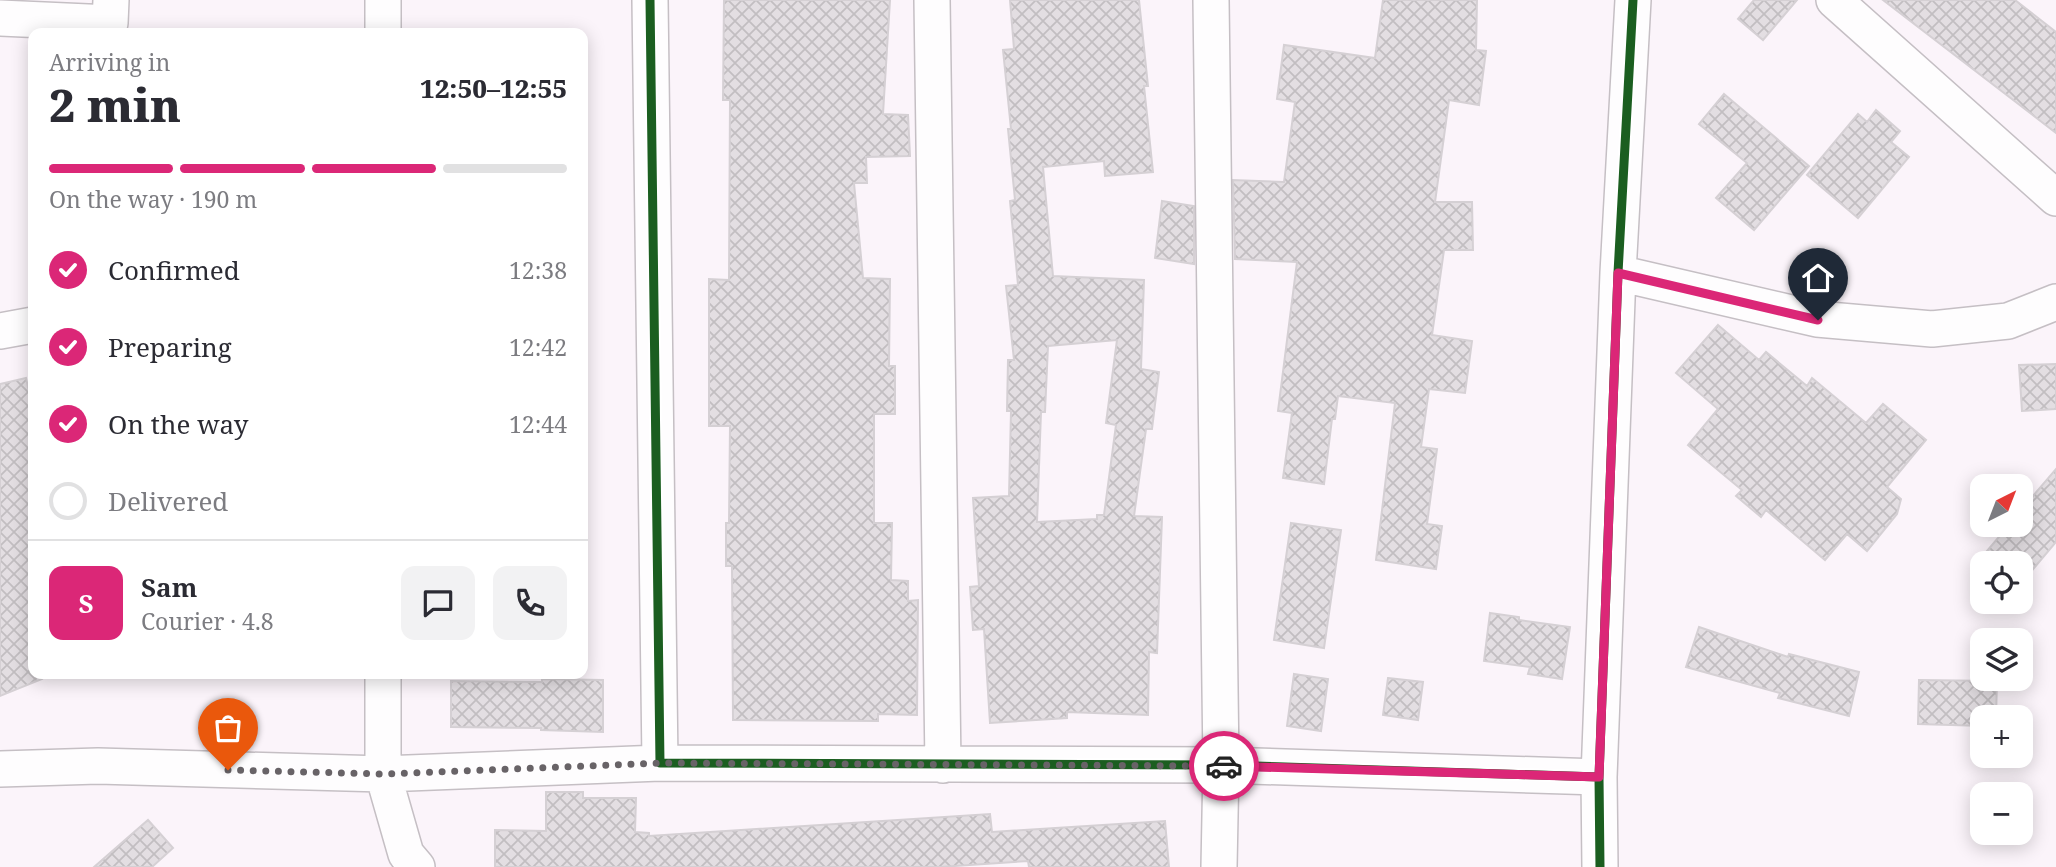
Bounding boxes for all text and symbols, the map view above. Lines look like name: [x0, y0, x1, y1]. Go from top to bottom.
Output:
text: Arriving in: [49, 46, 170, 78]
text: 12:50–12:55: [420, 70, 567, 106]
text: 2 min: [49, 73, 181, 135]
text: On the way · 190 m: [49, 183, 257, 215]
pin: [1788, 248, 1848, 320]
icon: check: [49, 251, 87, 289]
text: Confirmed: [108, 252, 240, 288]
text: 12:38: [509, 254, 567, 286]
icon: home: [1799, 259, 1837, 297]
icon: check: [49, 328, 87, 366]
text: Preparing: [108, 329, 232, 365]
text: 12:42: [509, 331, 567, 363]
icon: check: [49, 405, 87, 443]
text: On the way: [108, 406, 248, 442]
text: 12:44: [509, 408, 567, 440]
north arrow: [1970, 474, 2034, 537]
map controls: [1970, 474, 2033, 845]
text: Delivered: [108, 483, 228, 519]
button: locate: [1970, 551, 2033, 614]
button: chat: [401, 566, 475, 640]
button: phone: [493, 566, 567, 640]
text: Sam: [141, 569, 197, 605]
text: S: [78, 585, 94, 621]
text: Courier · 4.8: [141, 605, 274, 637]
button: layers: [1970, 628, 2033, 691]
pin: [198, 698, 258, 770]
button: +: [1970, 705, 2033, 768]
icon: bag: [209, 709, 247, 747]
courier: [1189, 731, 1259, 801]
icon: car: [1205, 747, 1243, 785]
button: −: [1970, 782, 2033, 845]

